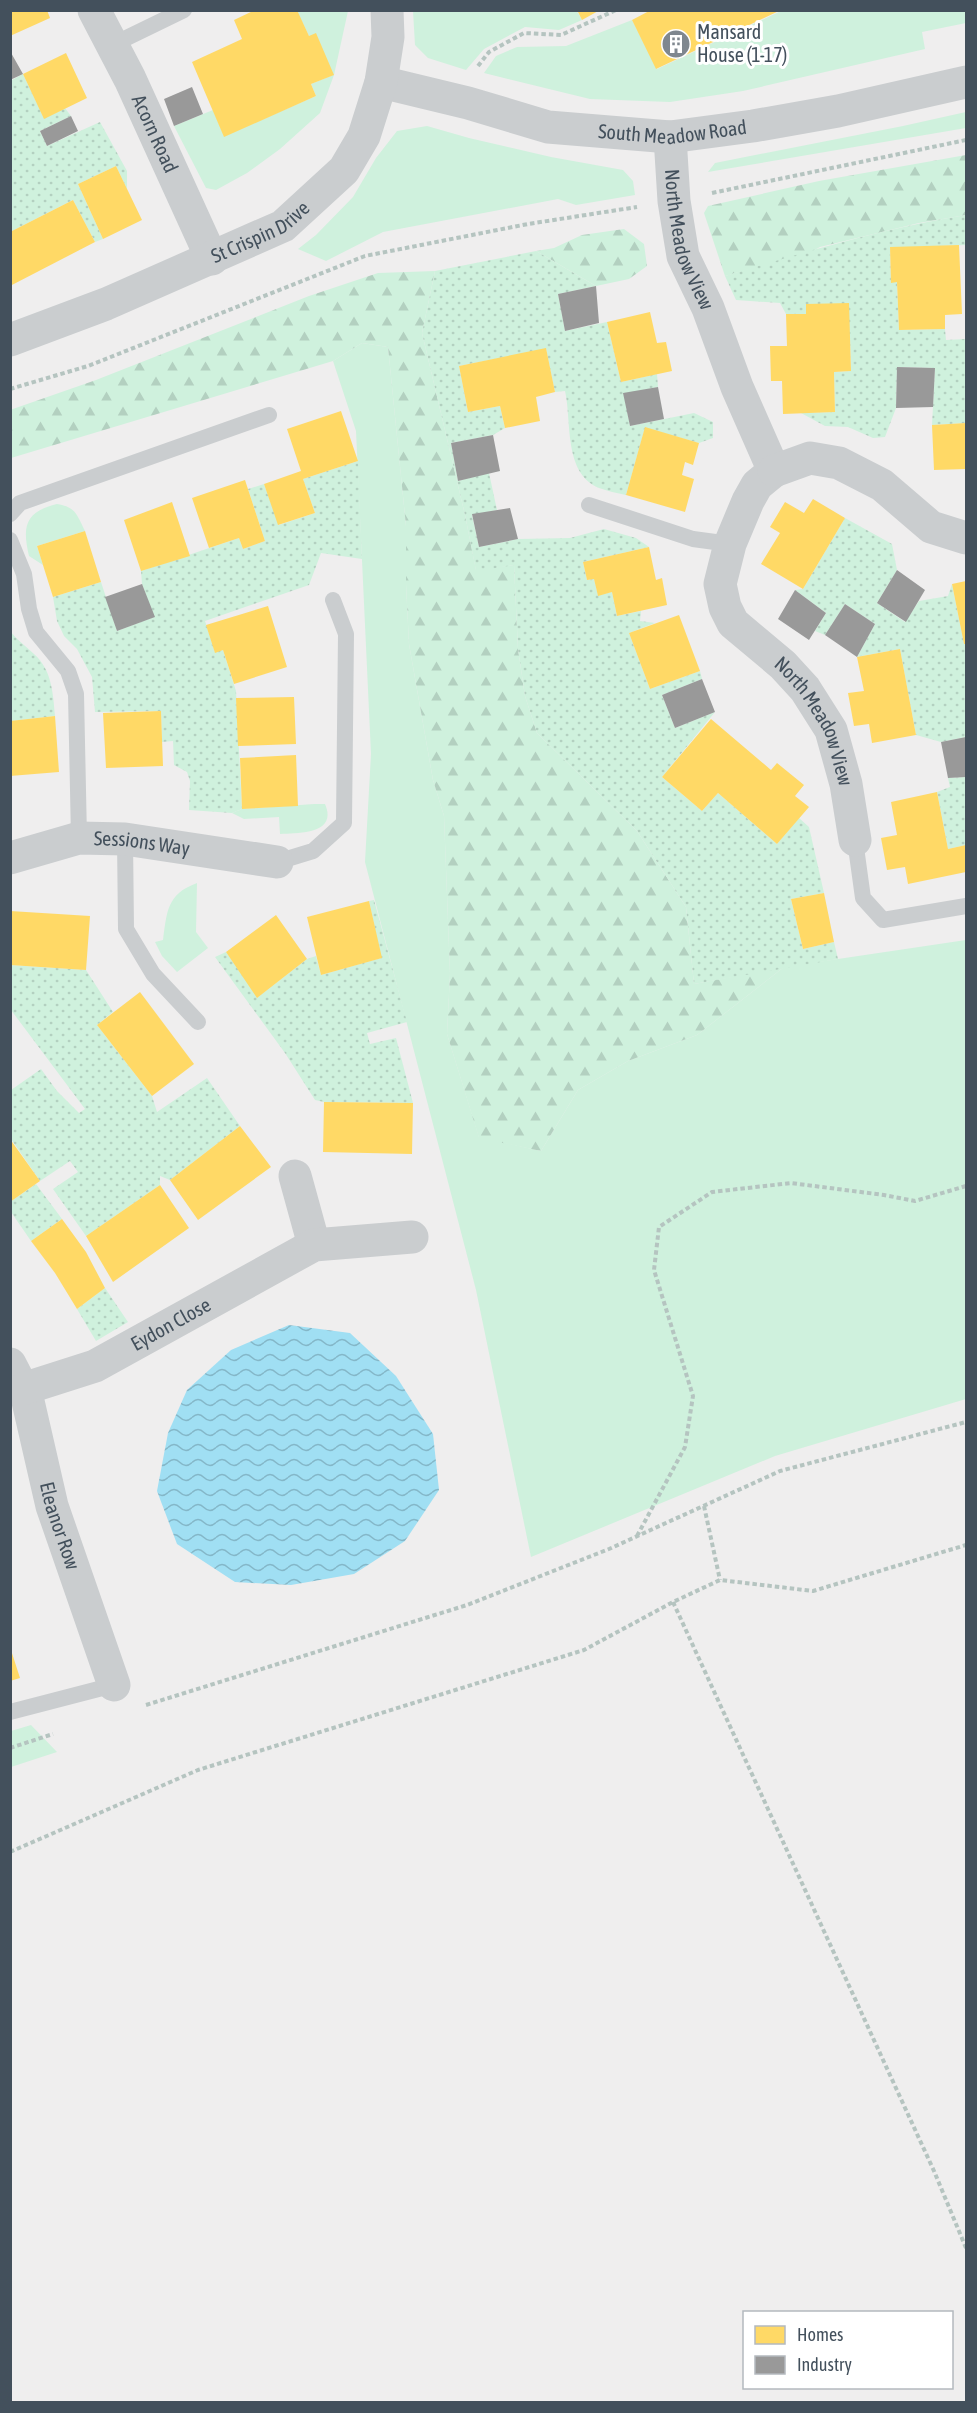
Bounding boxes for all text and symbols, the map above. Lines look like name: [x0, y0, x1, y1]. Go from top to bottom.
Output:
place label: Mansard House (1-17): [697, 20, 787, 66]
building icon: Mansard House (1-17): [660, 28, 692, 60]
street label: Acorn Road: [128, 91, 183, 176]
street label: South Meadow Road: [597, 115, 748, 148]
street label: North Meadow View: [661, 168, 719, 313]
street label: St Crispin Drive: [207, 196, 314, 267]
street label: North Meadow View: [770, 651, 858, 788]
street label: Sessions Way: [94, 826, 192, 860]
street label: Eydon Close: [127, 1293, 214, 1355]
street label: Eleanor Row: [36, 1479, 85, 1573]
legend: [743, 2311, 953, 2389]
text: Homes: [797, 2324, 843, 2345]
text: Industry: [797, 2354, 852, 2375]

